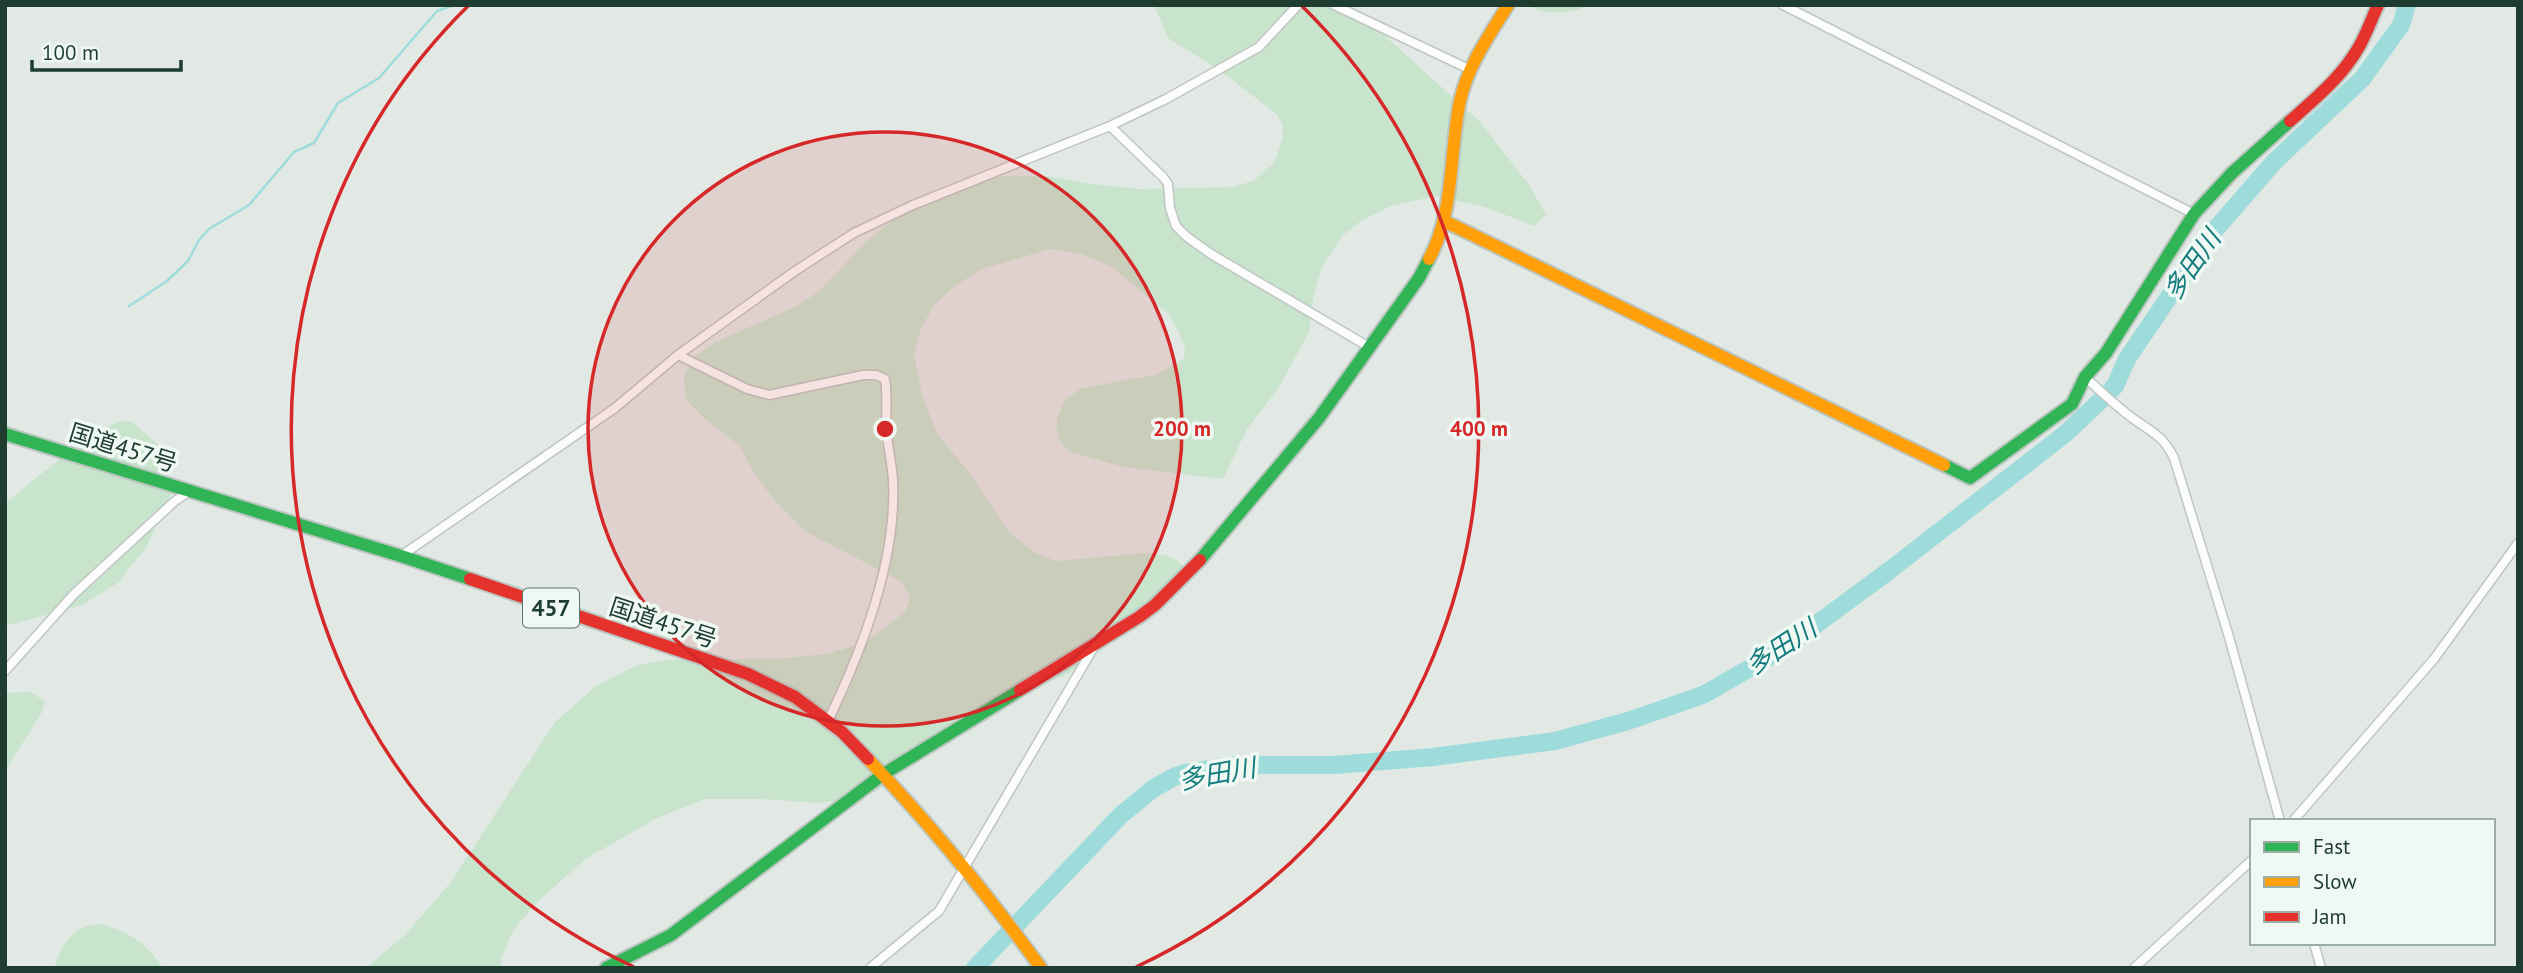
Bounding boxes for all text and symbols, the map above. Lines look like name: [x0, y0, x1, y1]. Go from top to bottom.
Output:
scale bar: [32, 28, 180, 72]
text: 100 m: [42, 39, 99, 66]
water label: 多田川: [2156, 221, 2229, 306]
text: 200 m: [1153, 415, 1211, 442]
text: 400 m: [1450, 415, 1508, 442]
street label: 国道457号: [65, 416, 181, 479]
centre of rings: [873, 417, 897, 441]
road number: 457: [523, 588, 579, 628]
street label: 国道457号: [605, 591, 721, 654]
water label: 多田川: [1739, 610, 1825, 682]
water label: 多田川: [1176, 750, 1261, 797]
legend: [2250, 819, 2495, 945]
text: Fast: [2313, 833, 2350, 860]
text: Slow: [2313, 868, 2357, 895]
text: Jam: [2312, 903, 2347, 930]

